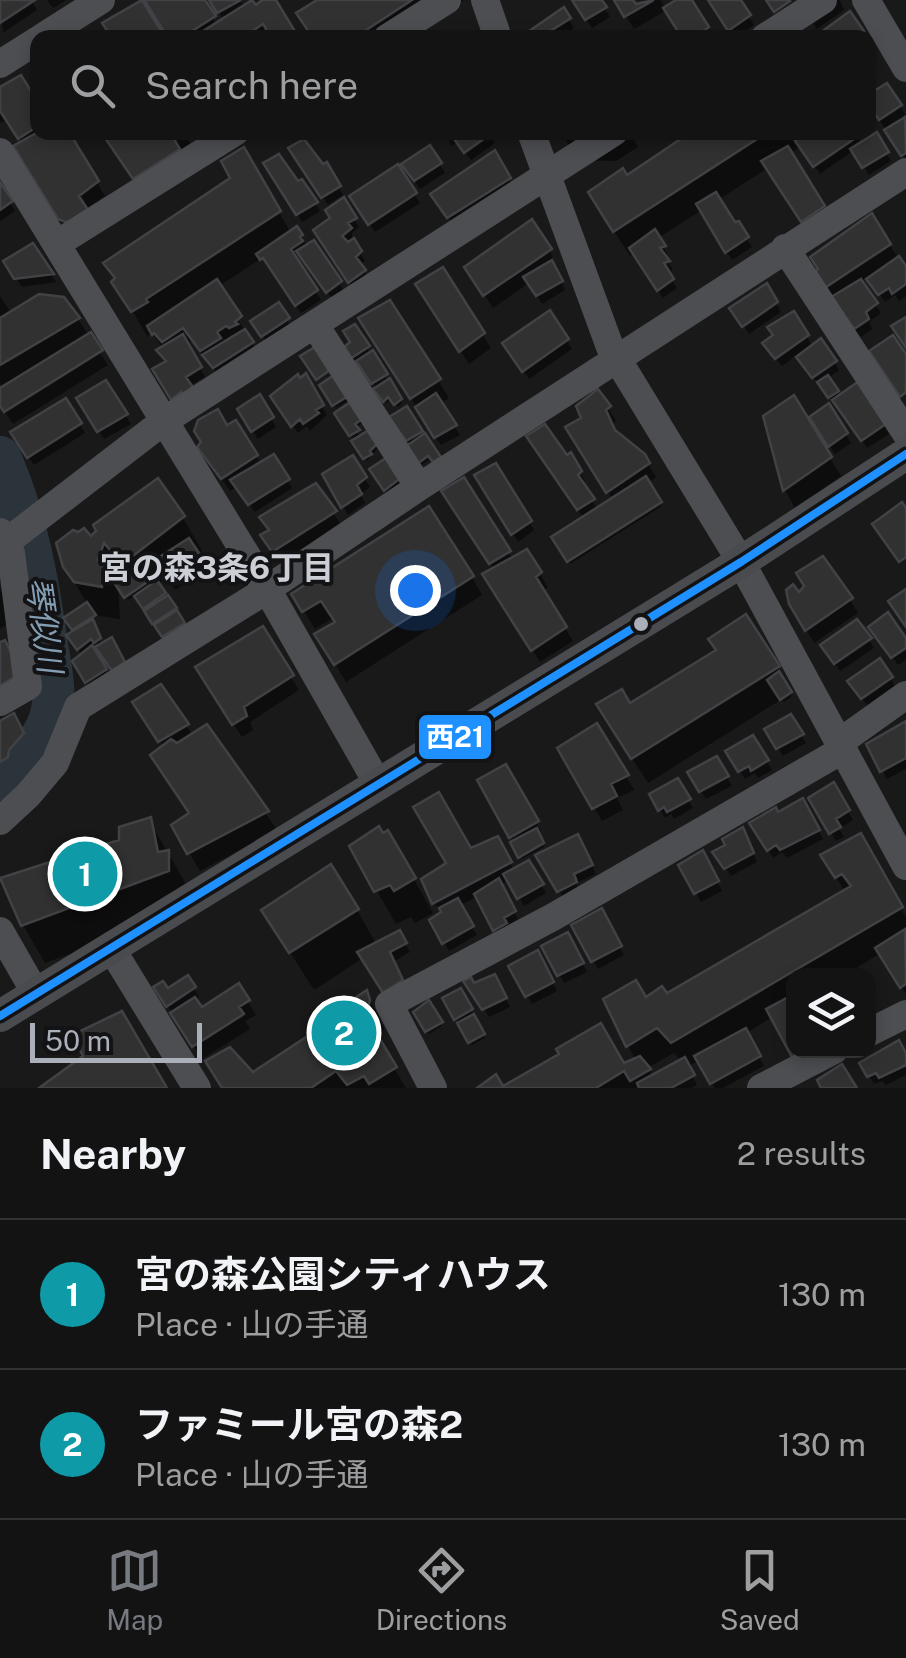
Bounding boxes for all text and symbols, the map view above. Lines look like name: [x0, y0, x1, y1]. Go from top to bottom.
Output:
search box: [30, 30, 876, 140]
icon: search: [65, 58, 120, 113]
text: Search here: [145, 63, 358, 108]
district label: 宮の森3条6丁目: [100, 549, 334, 586]
your location: [390, 565, 441, 616]
water label: 琴似川: [19, 575, 70, 678]
unlabelled marker: [631, 614, 651, 634]
line badge: 西21: [417, 713, 493, 761]
text: 西21: [426, 720, 484, 753]
pin: 1: [52, 836, 118, 912]
map controls: [786, 968, 876, 1058]
button: layers: [786, 968, 876, 1058]
pin: 2: [312, 996, 376, 1070]
scale bar: [30, 1018, 202, 1062]
text: 50 m: [45, 1024, 111, 1057]
text: Nearby: [40, 1129, 186, 1178]
text: 2 results: [737, 1135, 866, 1172]
text: 宮の森公園シティハウス: [135, 1252, 551, 1297]
text: 1: [66, 1276, 79, 1313]
text: 130 m: [778, 1276, 866, 1313]
text: Place · 山の手通: [135, 1306, 369, 1343]
text: ファミール宮の森2: [135, 1402, 463, 1447]
text: 2: [62, 1426, 83, 1463]
text: 130 m: [778, 1426, 866, 1463]
text: Place · 山の手通: [135, 1456, 369, 1493]
tab: Map: [106, 1543, 163, 1636]
tab: Directions: [376, 1543, 507, 1636]
tab: Saved: [720, 1543, 800, 1636]

